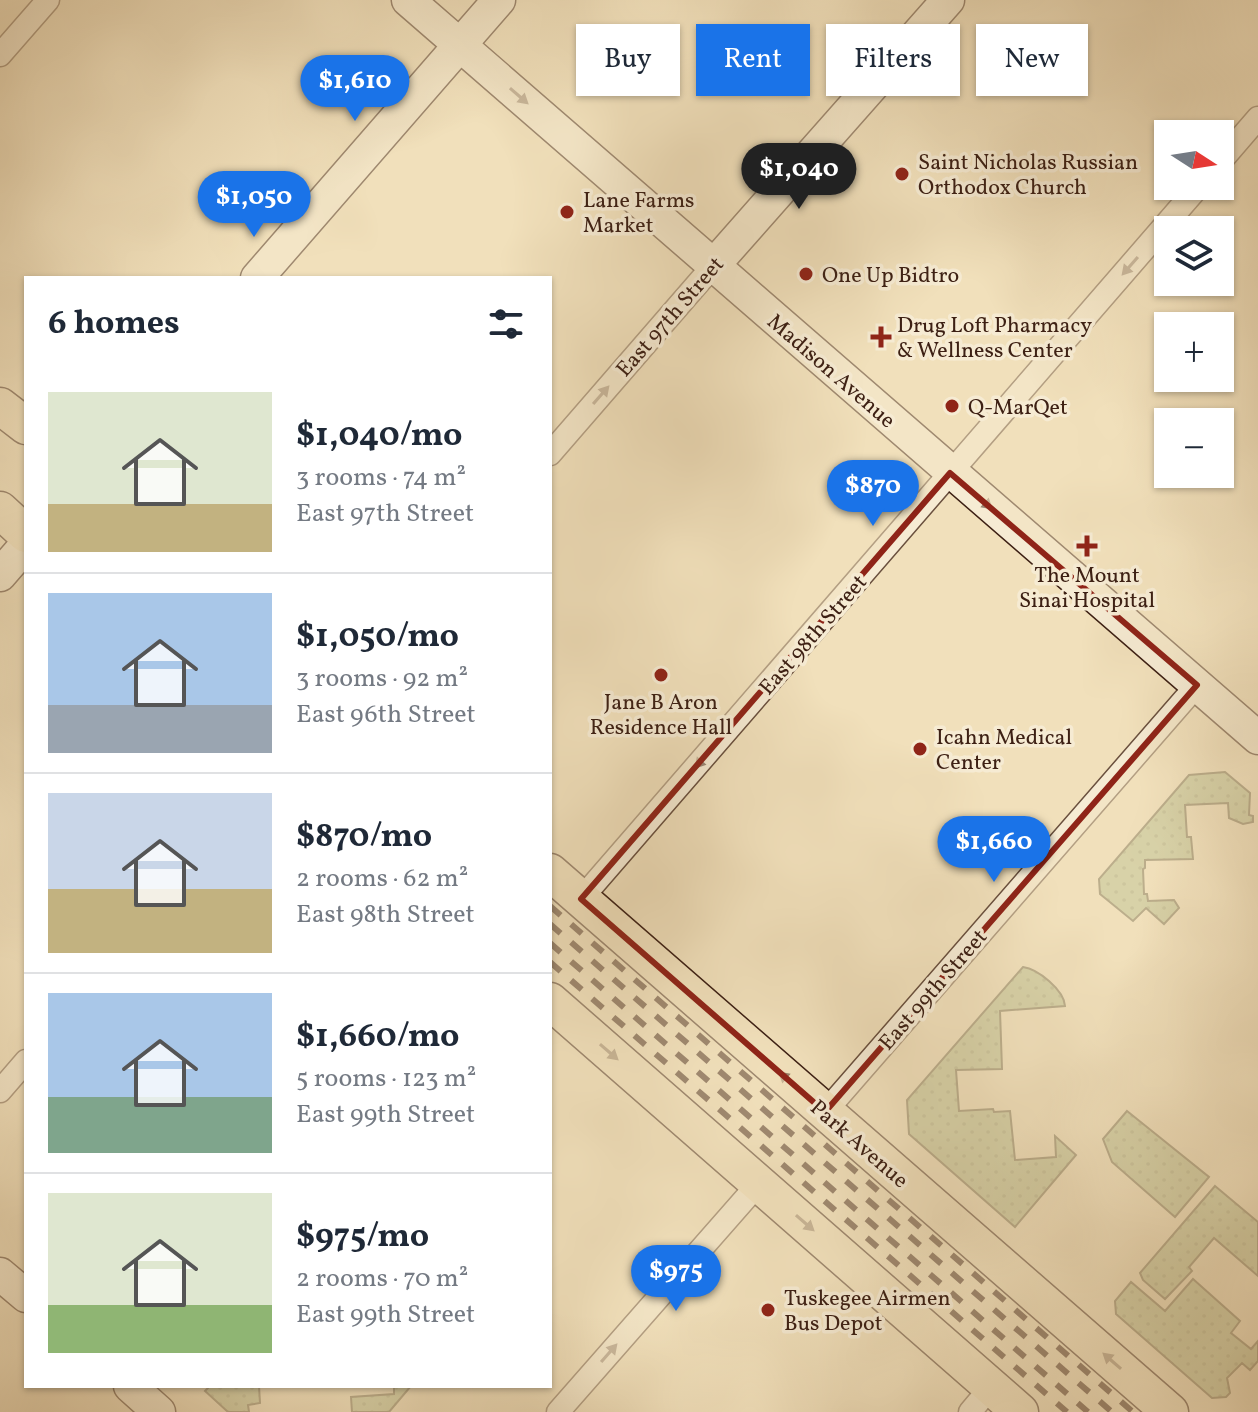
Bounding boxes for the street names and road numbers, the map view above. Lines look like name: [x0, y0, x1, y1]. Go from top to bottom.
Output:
street label: East 97th Street: [610, 250, 732, 385]
street label: Madison Avenue: [759, 307, 901, 436]
street label: East 98th Street: [753, 568, 875, 703]
street label: East 99th Street: [872, 923, 996, 1058]
street label: Park Avenue: [802, 1093, 914, 1196]

